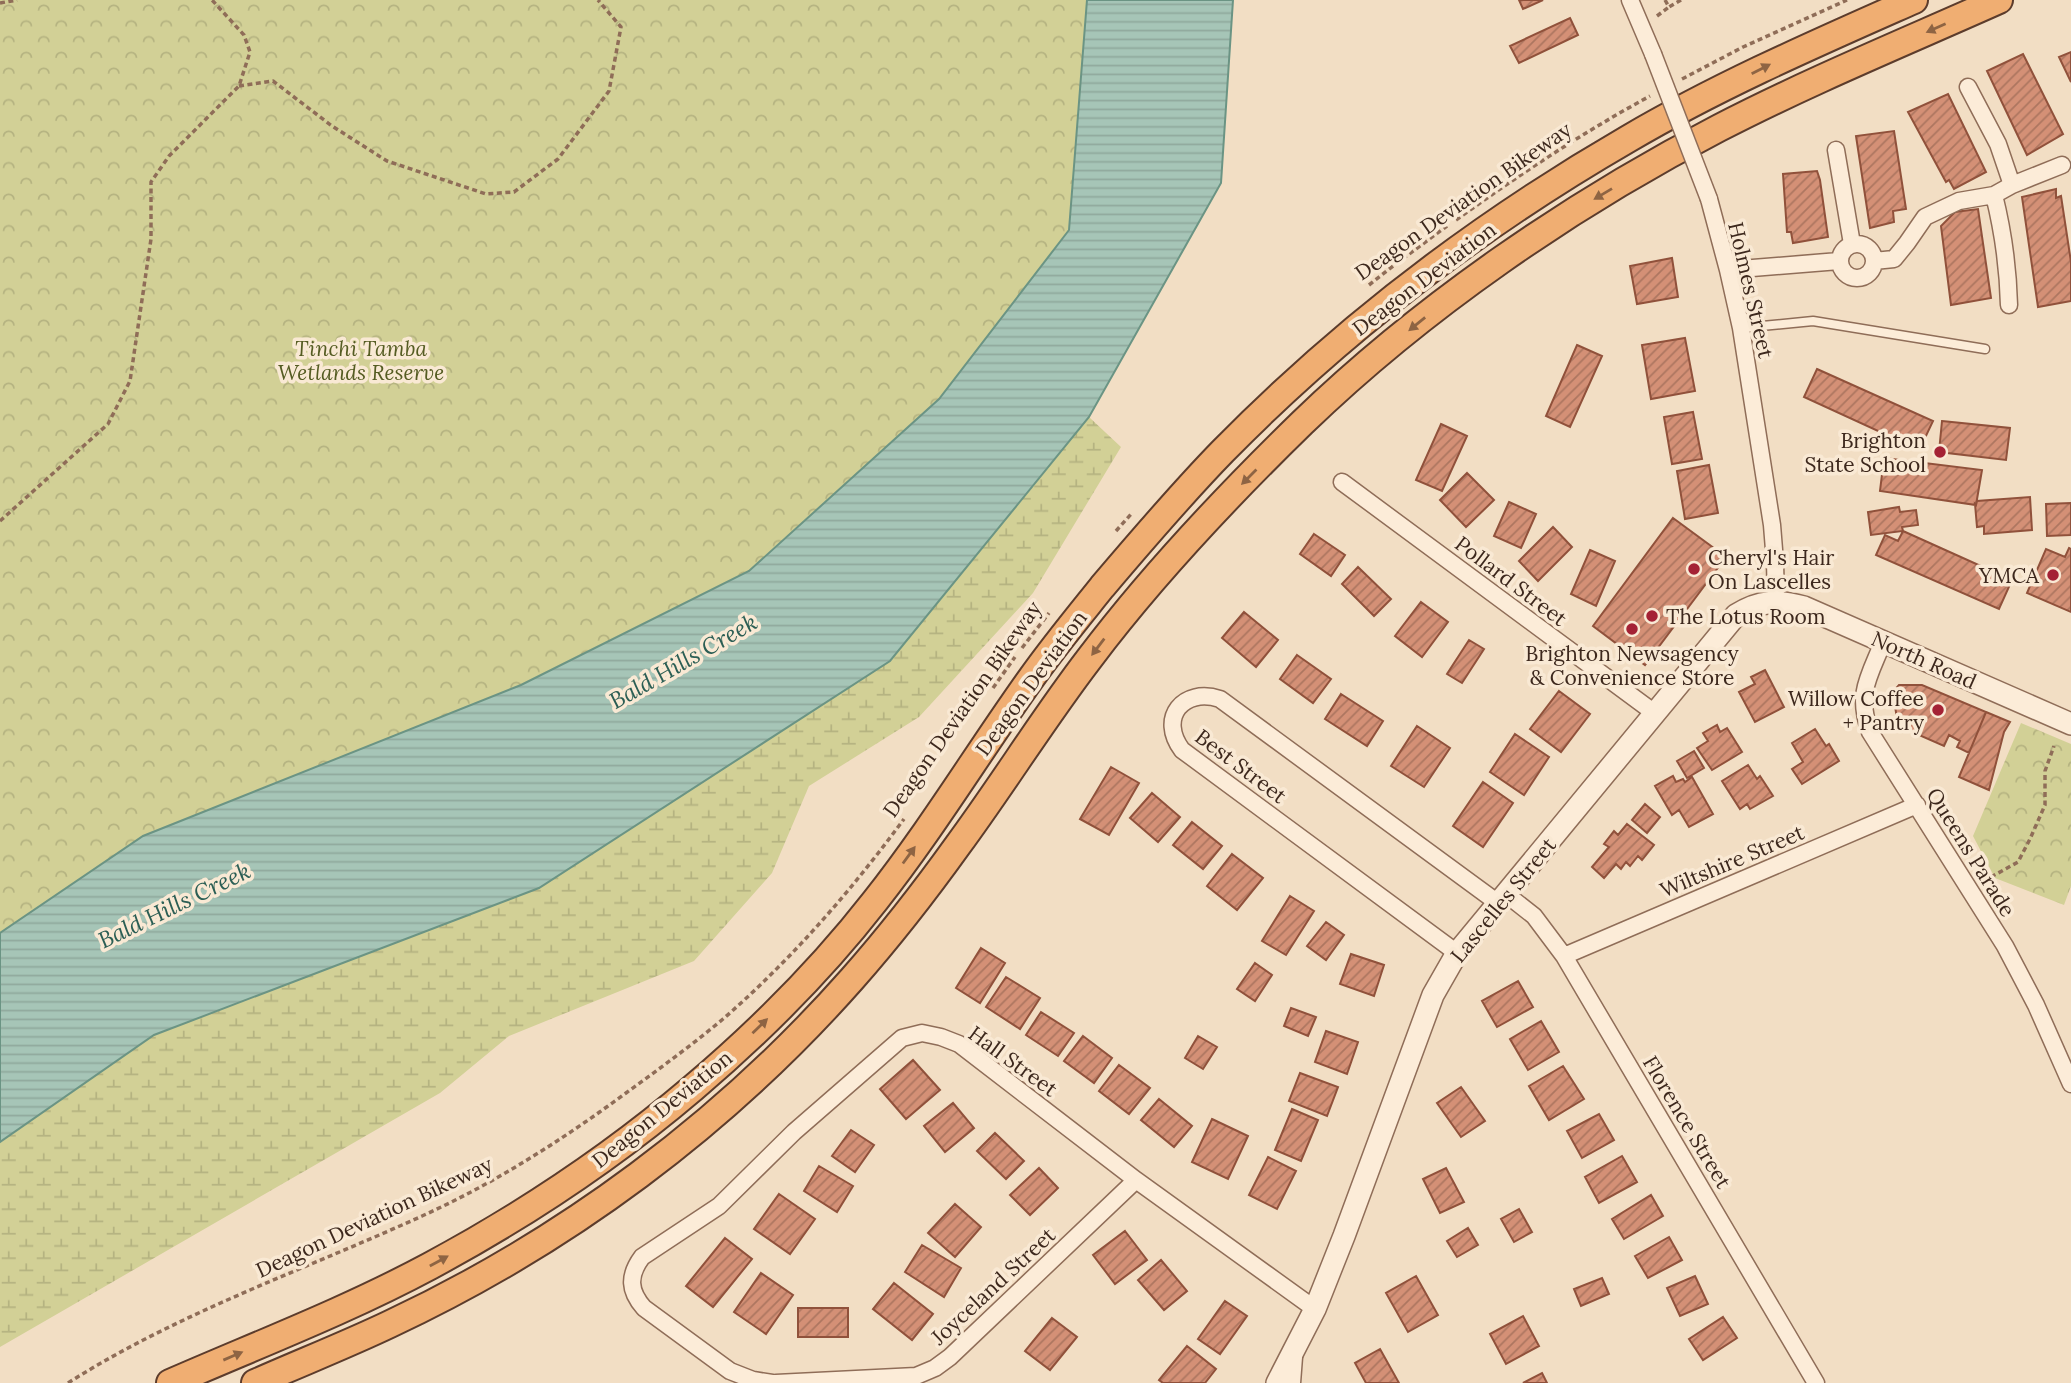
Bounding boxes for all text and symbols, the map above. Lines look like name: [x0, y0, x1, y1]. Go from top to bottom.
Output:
one-way arrow: [1926, 22, 1946, 34]
one-way arrow: [1751, 64, 1771, 75]
street label: Deagon Deviation Bikeway: [1350, 117, 1576, 285]
one-way arrow: [1594, 188, 1613, 201]
street label: Deagon Deviation: [1347, 217, 1501, 341]
street label: Holmes Street: [1722, 219, 1780, 362]
one-way arrow: [1408, 316, 1425, 331]
park label: Tinchi Tamba Wetlands Reserve: [278, 335, 444, 386]
place label: Brighton State School: [1804, 427, 1926, 478]
marker: Brighton State School: [1932, 444, 1948, 460]
one-way arrow: [1241, 468, 1257, 485]
street label: Pollard Street: [1450, 530, 1573, 633]
place label: Cheryl's Hair On Lascelles: [1708, 544, 1834, 595]
marker: Cheryl's Hair On Lascelles: [1686, 561, 1702, 577]
place label: YMCA: [1978, 562, 2040, 589]
marker: YMCA: [2045, 567, 2061, 583]
street label: Deagon Deviation Bikeway: [877, 596, 1047, 822]
place label: The Lotus Room: [1666, 603, 1826, 630]
street label: Deagon Deviation: [969, 605, 1093, 761]
water label: Bald Hills Creek: [604, 607, 762, 715]
marker: The Lotus Room: [1644, 608, 1660, 624]
marker: Brighton Newsagency & Convenience Store: [1624, 621, 1640, 637]
street label: North Road: [1867, 625, 1981, 695]
one-way arrow: [1091, 638, 1105, 656]
place label: Brighton Newsagency & Convenience Store: [1525, 640, 1739, 691]
place label: Willow Coffee + Pantry: [1788, 685, 1924, 736]
marker: Willow Coffee + Pantry: [1930, 702, 1946, 718]
street label: Best Street: [1190, 723, 1293, 810]
street label: Queens Parade: [1921, 782, 2021, 922]
street label: Wiltshire Street: [1656, 818, 1809, 903]
street label: Lascelles Street: [1444, 831, 1562, 968]
one-way arrow: [902, 846, 916, 864]
water label: Bald Hills Creek: [93, 856, 255, 954]
one-way arrow: [752, 1018, 769, 1035]
street label: Hall Street: [963, 1020, 1064, 1103]
street label: Deagon Deviation: [586, 1044, 738, 1174]
street label: Florence Street: [1637, 1051, 1738, 1194]
street label: Deagon Deviation Bikeway: [251, 1150, 497, 1284]
street label: Joyceland Street: [925, 1221, 1061, 1351]
one-way arrow: [430, 1255, 449, 1267]
one-way arrow: [222, 1350, 243, 1361]

